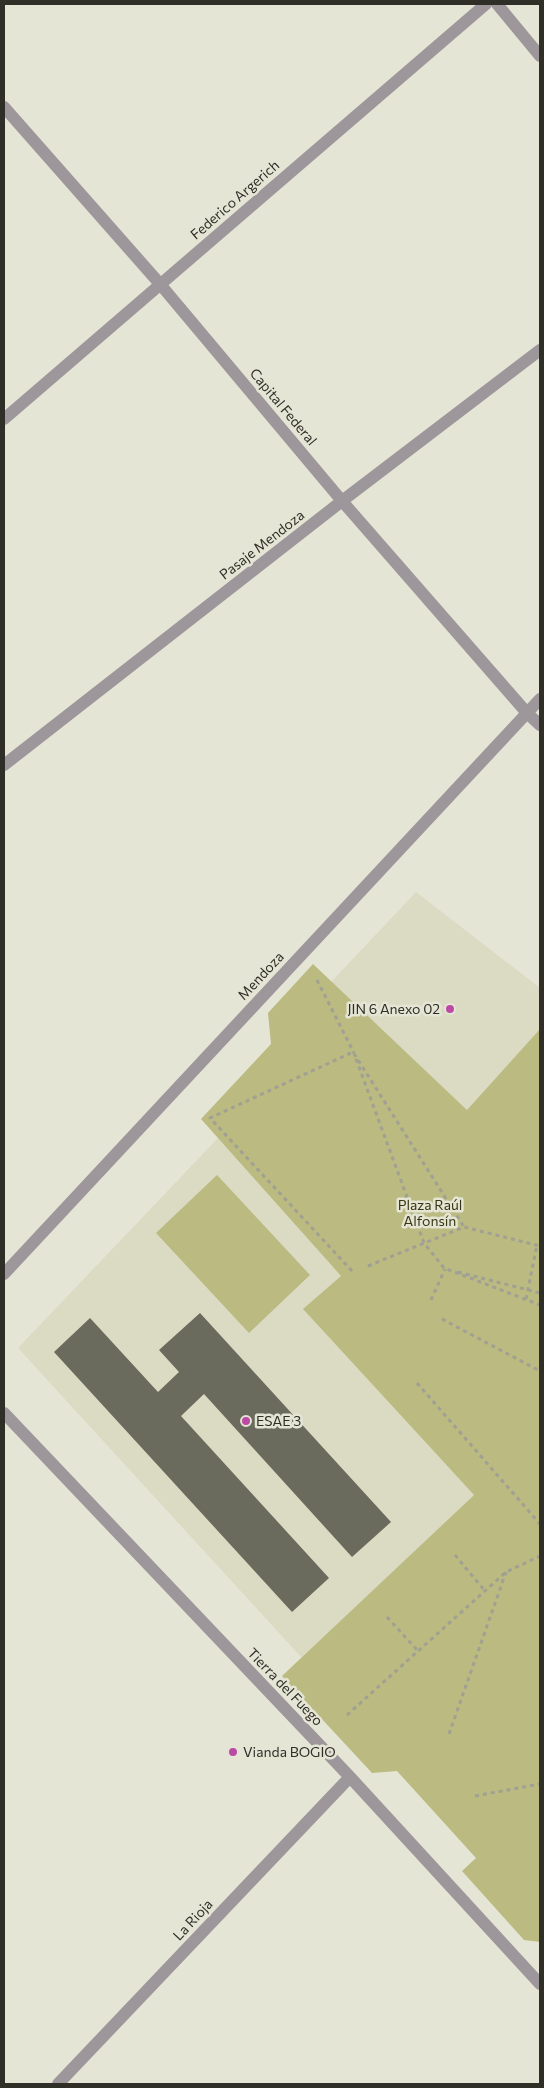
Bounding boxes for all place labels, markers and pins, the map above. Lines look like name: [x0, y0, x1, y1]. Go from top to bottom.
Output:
place label: JIN 6 Anexo 02: [347, 1001, 440, 1017]
marker: JIN 6 Anexo 02: [444, 1003, 456, 1015]
place label: ESAE 3: [256, 1413, 301, 1429]
marker: ESAE 3: [240, 1415, 252, 1427]
place label: Vianda BOGIO: [243, 1744, 336, 1760]
marker: Vianda BOGIO: [227, 1746, 239, 1758]

